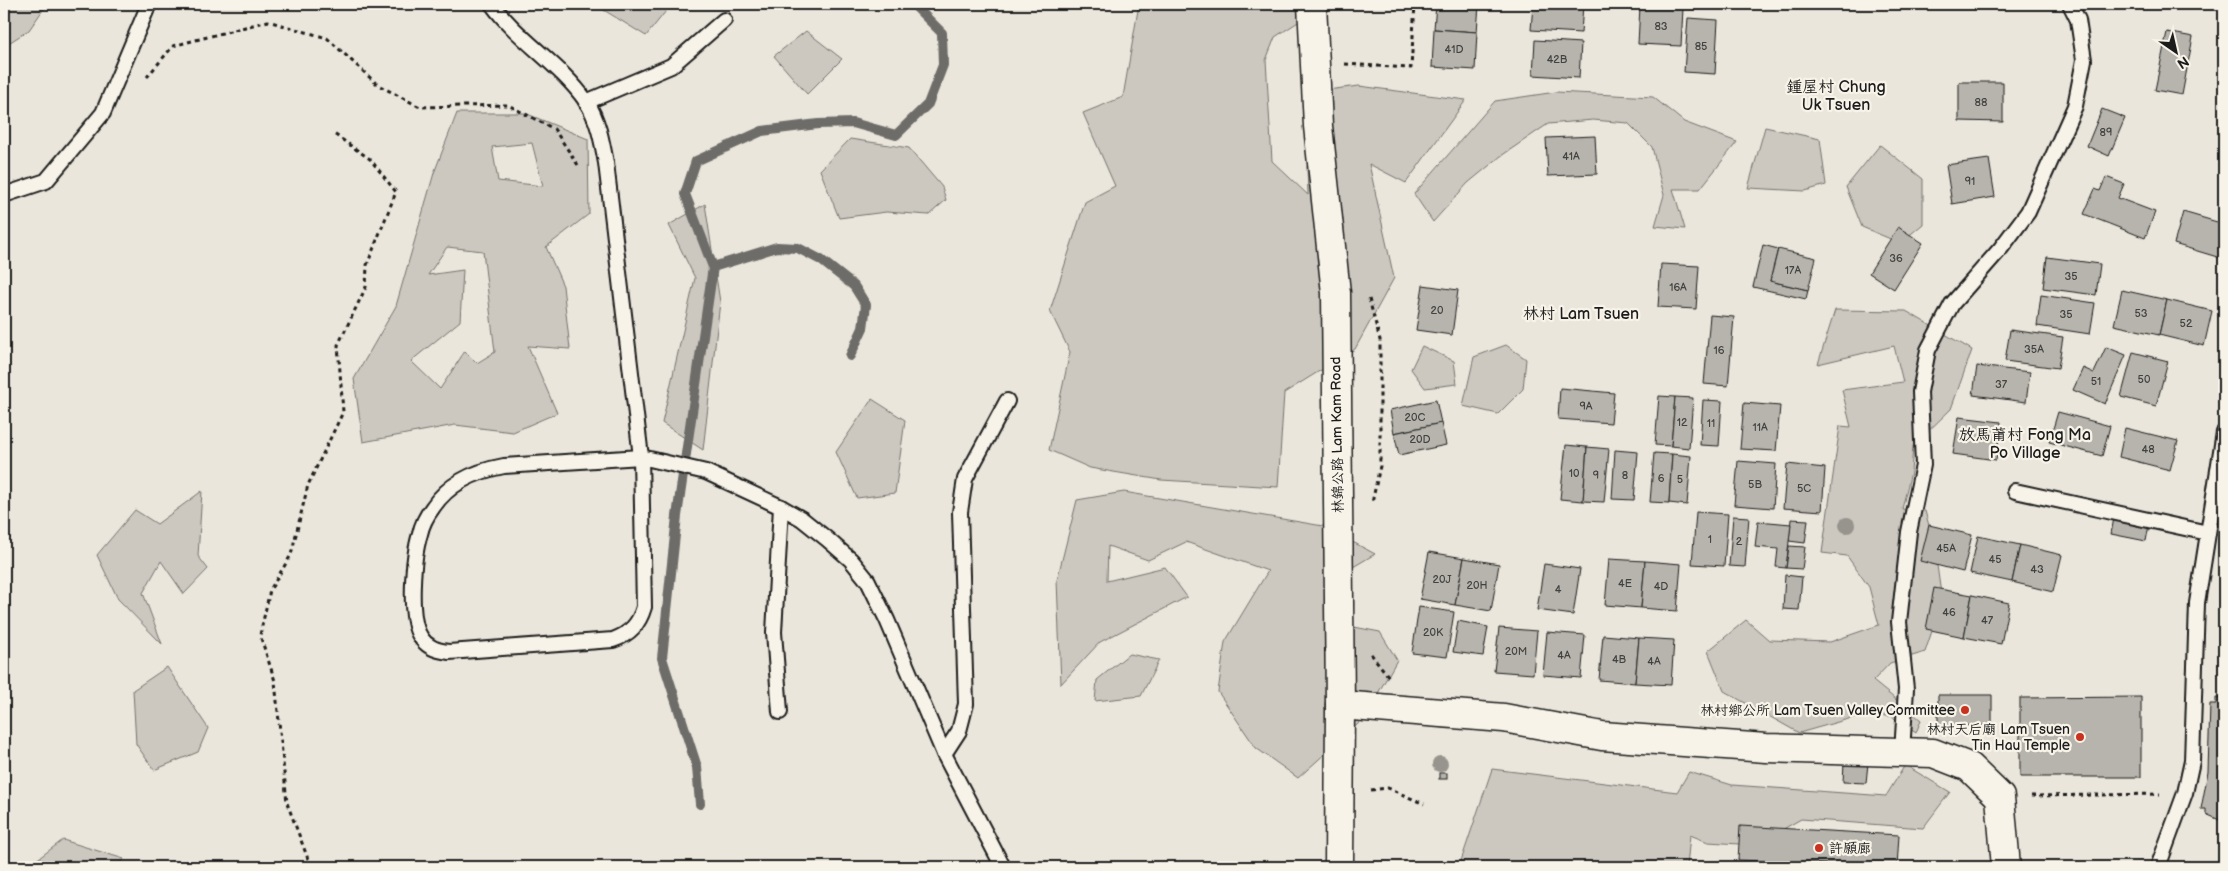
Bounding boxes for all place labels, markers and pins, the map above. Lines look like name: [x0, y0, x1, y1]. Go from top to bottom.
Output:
place label: 林村鄉公所 Lam Tsuen Valley Committee: [1700, 702, 1955, 719]
marker: 林村鄉公所 Lam Tsuen Valley Committee: [1959, 704, 1971, 716]
place label: 林村天后廟 Lam Tsuen Tin Hau Temple: [1926, 721, 2070, 754]
marker: 林村天后廟 Lam Tsuen Tin Hau Temple: [2074, 731, 2086, 743]
place label: 許願廊: [1829, 840, 1871, 857]
marker: 許願廊: [1813, 842, 1825, 854]

